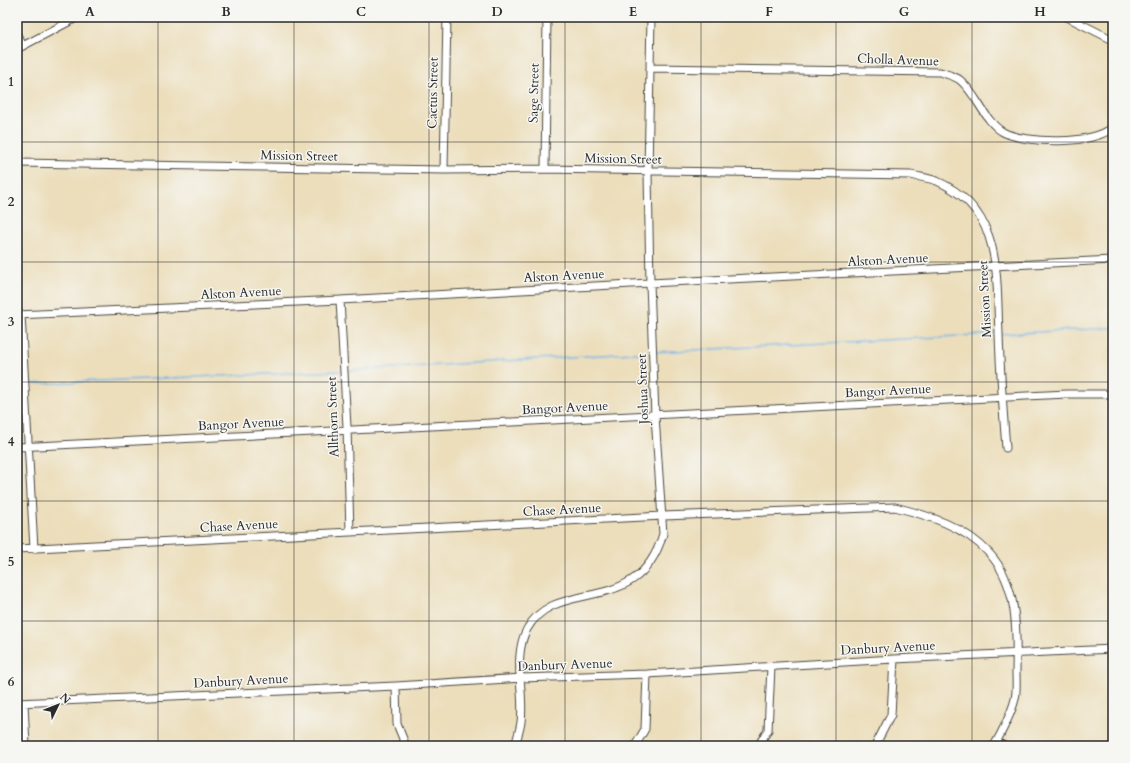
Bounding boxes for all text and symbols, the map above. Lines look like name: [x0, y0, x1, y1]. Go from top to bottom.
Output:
text: A: [85, 3, 95, 21]
text: B: [221, 3, 231, 21]
text: C: [356, 3, 366, 21]
text: D: [491, 3, 503, 21]
text: E: [629, 3, 637, 21]
text: F: [765, 3, 773, 21]
text: G: [899, 3, 910, 21]
text: H: [1034, 3, 1046, 21]
street label: Cholla Avenue: [857, 50, 939, 70]
street label: Cactus Street: [423, 57, 443, 129]
street label: Sage Street: [524, 63, 544, 123]
text: 1: [8, 73, 14, 91]
street label: Mission Street: [260, 146, 338, 166]
street label: Mission Street: [584, 149, 662, 169]
text: 2: [8, 193, 15, 211]
street label: Alston Avenue: [847, 249, 929, 271]
street label: Mission Street: [974, 260, 996, 338]
street label: Alston Avenue: [523, 265, 605, 287]
street label: Alston Avenue: [200, 282, 282, 304]
text: 3: [8, 313, 15, 331]
street label: Joshua Street: [633, 353, 653, 427]
street label: Allthorn Street: [323, 376, 343, 458]
street label: Bangor Avenue: [844, 380, 932, 402]
street label: Bangor Avenue: [521, 397, 609, 419]
street label: Bangor Avenue: [197, 413, 285, 435]
text: 4: [8, 433, 15, 451]
street label: Chase Avenue: [522, 499, 602, 521]
street label: Chase Avenue: [199, 515, 279, 537]
text: 5: [8, 553, 14, 571]
street label: Danbury Avenue: [840, 637, 936, 659]
street label: Danbury Avenue: [517, 654, 613, 676]
street label: Danbury Avenue: [193, 670, 289, 692]
text: 6: [8, 673, 15, 691]
north arrow: [38, 685, 78, 725]
text: N: [56, 690, 74, 707]

